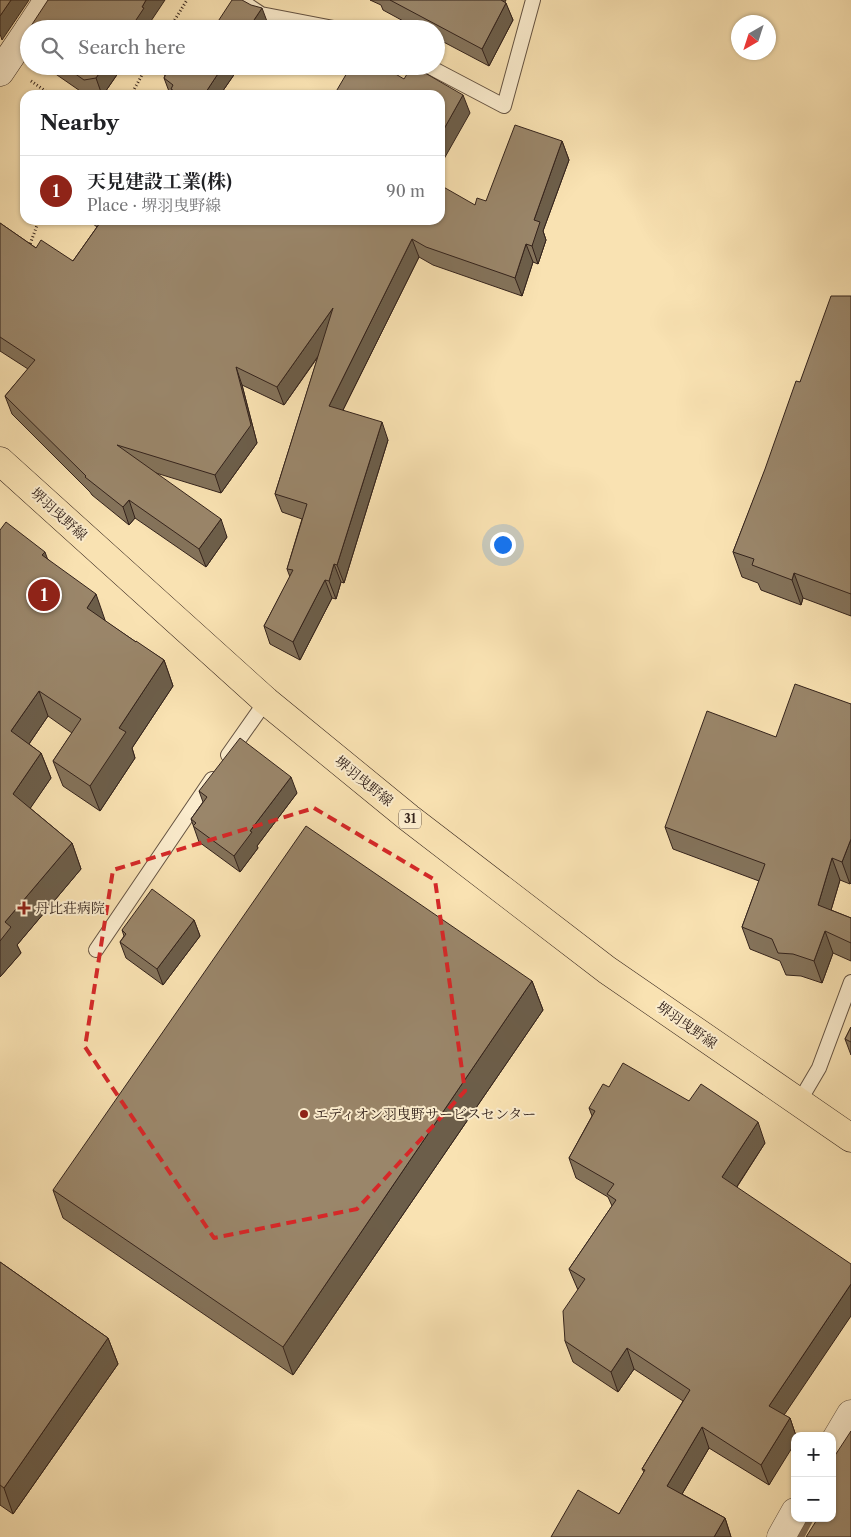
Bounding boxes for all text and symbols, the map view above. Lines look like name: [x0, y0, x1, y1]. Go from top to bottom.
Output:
north arrow: [731, 15, 776, 60]
search box: [20, 20, 445, 75]
icon: search: [38, 34, 66, 62]
text: Search here: [78, 36, 186, 59]
text: Nearby: [40, 110, 119, 135]
text: 天見建設工業(株): [87, 170, 232, 193]
text: 1: [52, 181, 60, 201]
text: 90 m: [386, 181, 425, 201]
text: Place · 堺羽曳野線: [87, 195, 221, 215]
street label: 堺羽曳野線: [27, 484, 91, 544]
your location: [490, 532, 516, 558]
pin: 1: [28, 576, 60, 614]
street label: 堺羽曳野線: [331, 752, 397, 810]
road number: 31: [399, 810, 421, 829]
place label: 丹比荘病院: [35, 899, 105, 917]
marker: 丹比荘病院: [17, 901, 31, 915]
street label: 堺羽曳野線: [653, 998, 721, 1052]
place label: エディオン羽曳野サービスセンター: [314, 1105, 536, 1123]
marker: エディオン羽曳野サービスセンター: [298, 1108, 310, 1120]
map controls: [791, 1432, 836, 1522]
button: +: [791, 1432, 836, 1477]
button: −: [791, 1477, 836, 1522]

